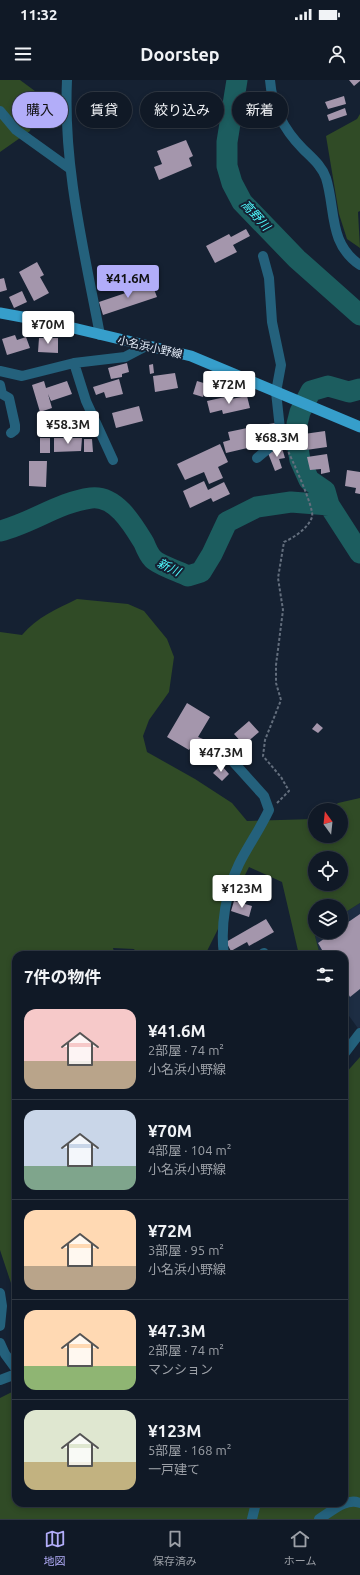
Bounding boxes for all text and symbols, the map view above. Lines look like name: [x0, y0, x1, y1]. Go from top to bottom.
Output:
text: 11:32: [20, 6, 58, 23]
icon: menu: [12, 43, 34, 65]
icon: person: [326, 43, 348, 65]
text: Doorstep: [140, 44, 220, 64]
chip: 購入: [12, 92, 68, 128]
chip: 賃貸: [76, 92, 132, 128]
chip: 絞り込み: [140, 92, 224, 128]
chip: 新着: [232, 92, 288, 128]
water label: 高野川: [239, 197, 274, 234]
pin: ¥41.6M: [95, 265, 161, 299]
text: ¥41.6M: [106, 271, 150, 285]
pin: ¥70M: [24, 311, 72, 345]
text: ¥70M: [31, 317, 65, 331]
street label: 小名浜小野線: [116, 334, 184, 360]
pin: ¥72M: [205, 371, 253, 405]
text: ¥72M: [212, 377, 246, 391]
pin: ¥58.3M: [35, 411, 101, 445]
text: ¥58.3M: [46, 417, 90, 431]
pin: ¥68.3M: [244, 424, 310, 458]
text: ¥68.3M: [255, 430, 299, 444]
water label: 新川: [155, 556, 184, 579]
pin: ¥47.3M: [188, 739, 254, 773]
text: ¥47.3M: [199, 745, 243, 759]
north arrow: [308, 803, 348, 843]
map controls: [308, 803, 348, 939]
button: locate: [308, 851, 348, 891]
pin: ¥123M: [214, 875, 270, 909]
text: ¥123M: [222, 881, 262, 895]
button: layers: [308, 899, 348, 939]
icon: filters: [314, 964, 336, 986]
text: 7件の物件: [24, 967, 102, 986]
text: ¥41.6M: [148, 1021, 206, 1040]
icon: home: [56, 1025, 104, 1073]
text: 2部屋 · 74 m²: [148, 1043, 224, 1057]
text: 小名浜小野線: [148, 1062, 226, 1076]
text: ¥70M: [148, 1121, 192, 1140]
icon: home: [56, 1126, 104, 1174]
text: 4部屋 · 104 m²: [148, 1143, 231, 1157]
text: 小名浜小野線: [148, 1162, 226, 1176]
text: ¥72M: [148, 1221, 192, 1240]
icon: home: [56, 1226, 104, 1274]
text: 3部屋 · 95 m²: [148, 1243, 224, 1257]
text: 小名浜小野線: [148, 1262, 226, 1276]
text: ¥47.3M: [148, 1321, 206, 1340]
icon: home: [56, 1326, 104, 1374]
text: 2部屋 · 74 m²: [148, 1343, 224, 1357]
text: マンション: [148, 1362, 213, 1376]
text: ¥123M: [148, 1421, 201, 1440]
icon: home: [56, 1426, 104, 1474]
text: 5部屋 · 168 m²: [148, 1443, 231, 1457]
text: 一戸建て: [148, 1462, 200, 1476]
tab: 地図: [44, 1528, 66, 1568]
tab: 保存済み: [153, 1528, 197, 1568]
tab: ホーム: [284, 1528, 316, 1568]

